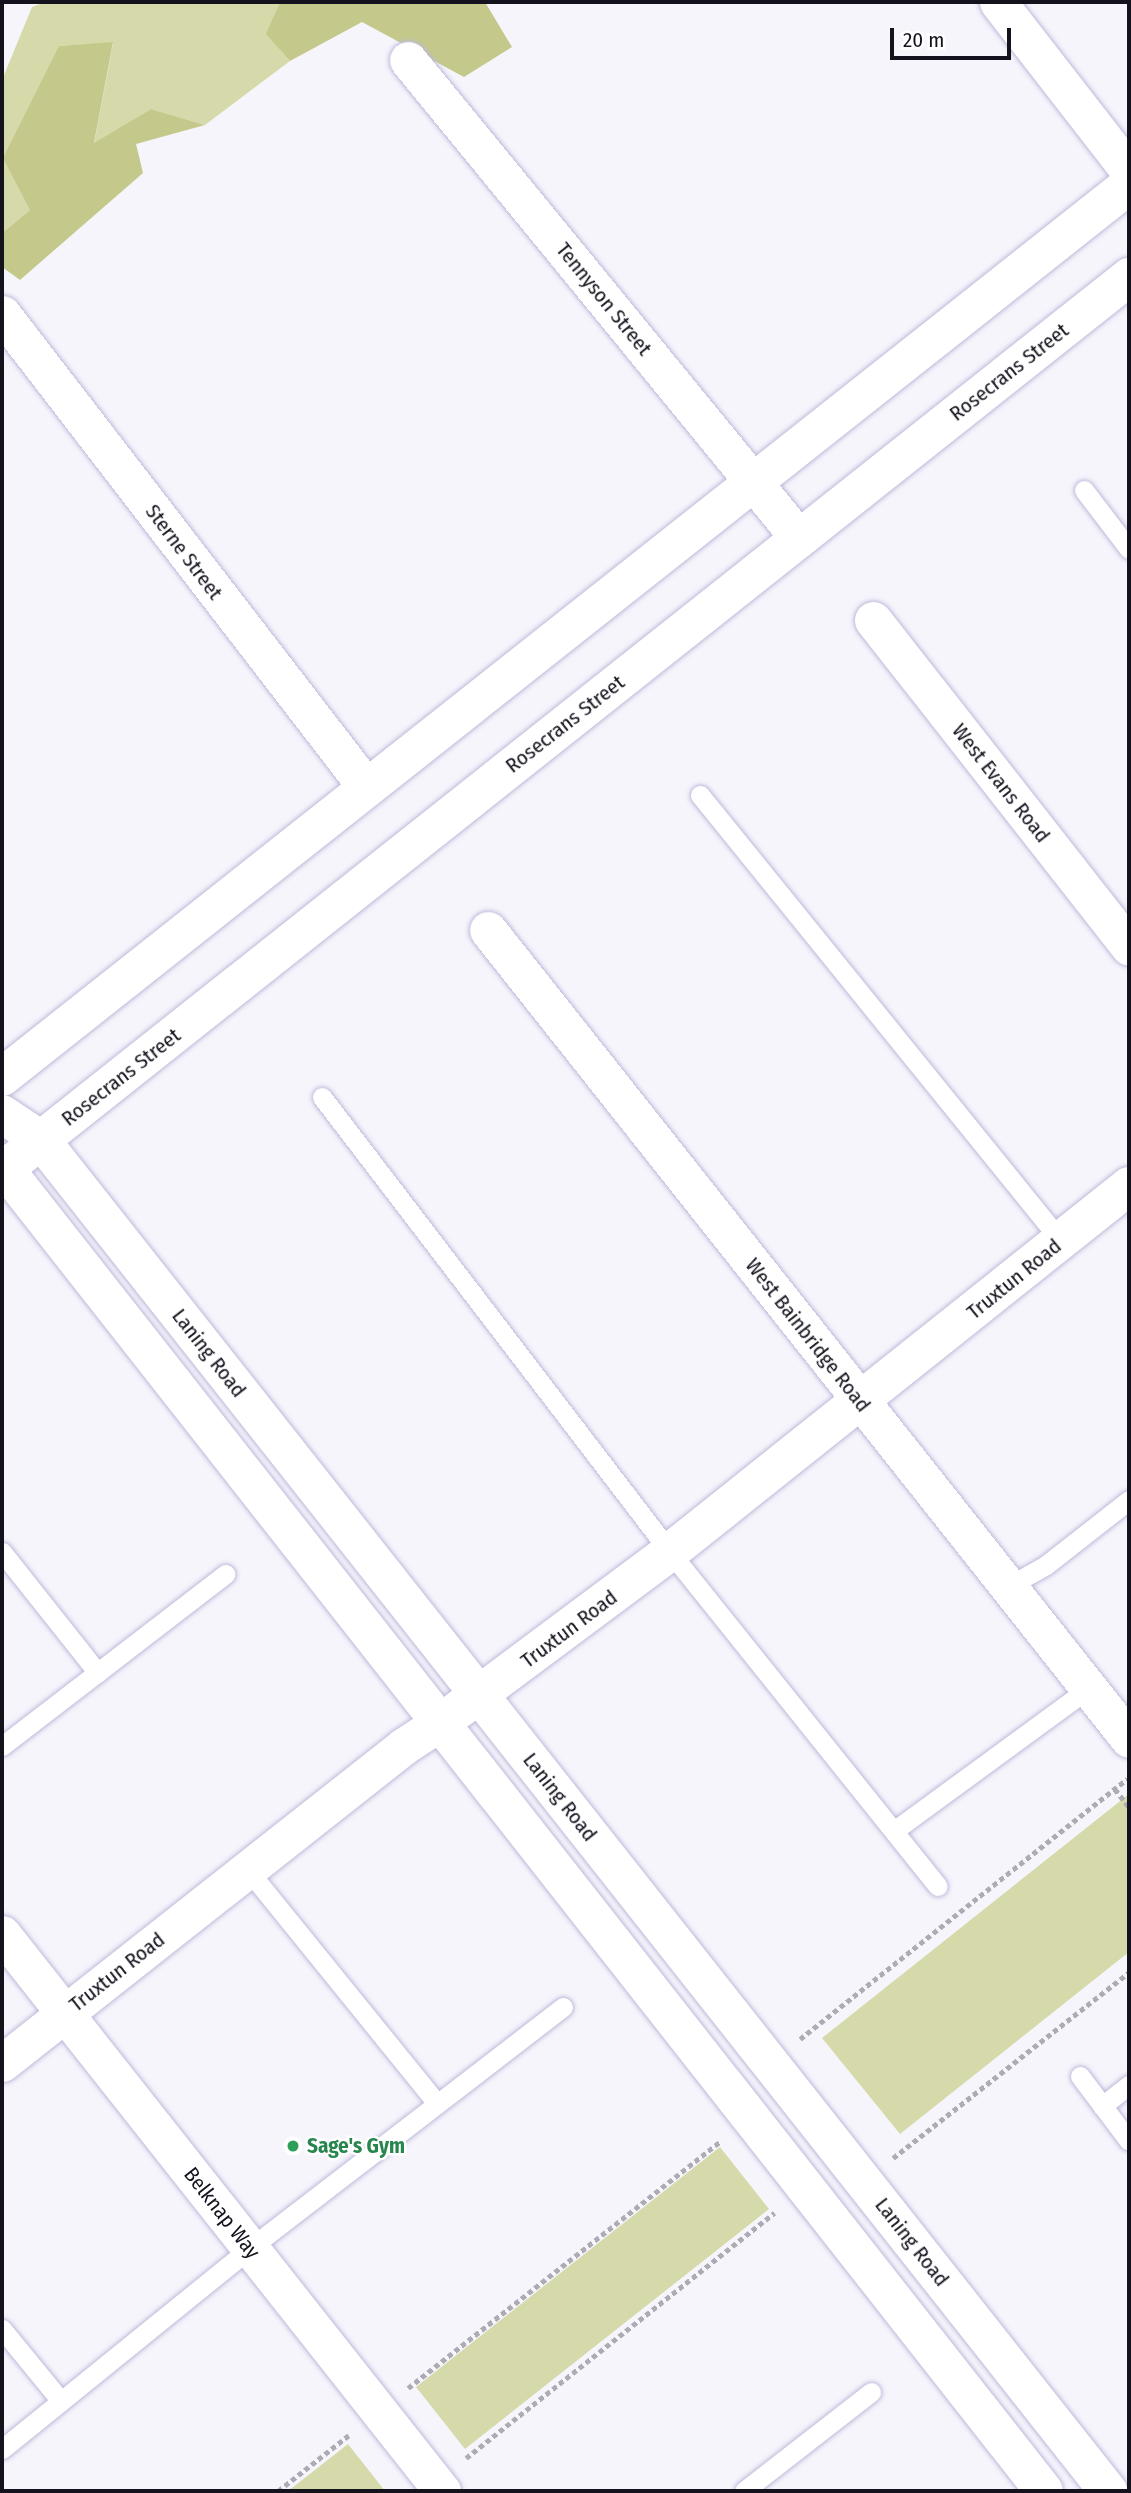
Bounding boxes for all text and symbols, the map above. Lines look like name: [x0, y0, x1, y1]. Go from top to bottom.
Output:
scale bar: [893, 14, 1014, 58]
text: 20 m: [903, 27, 944, 53]
street label: Tennyson Street: [551, 238, 657, 360]
street label: Rosecrans Street: [944, 318, 1074, 426]
street label: Sterne Street: [140, 499, 228, 605]
street label: Rosecrans Street: [500, 670, 630, 778]
street label: West Evans Road: [947, 719, 1055, 847]
street label: Rosecrans Street: [56, 1023, 186, 1131]
street label: Truxtun Road: [962, 1233, 1066, 1325]
street label: West Bainbridge Road: [740, 1253, 876, 1417]
street label: Laning Road: [167, 1304, 251, 1402]
street label: Truxtun Road: [516, 1585, 622, 1673]
street label: Laning Road: [518, 1748, 602, 1846]
street label: Truxtun Road: [64, 1927, 170, 2017]
place label: Sage's Gym: [307, 2133, 405, 2159]
marker: Sage's Gym: [285, 2138, 301, 2154]
street label: Belknap Way: [178, 2162, 266, 2264]
street label: Laning Road: [870, 2193, 954, 2291]

